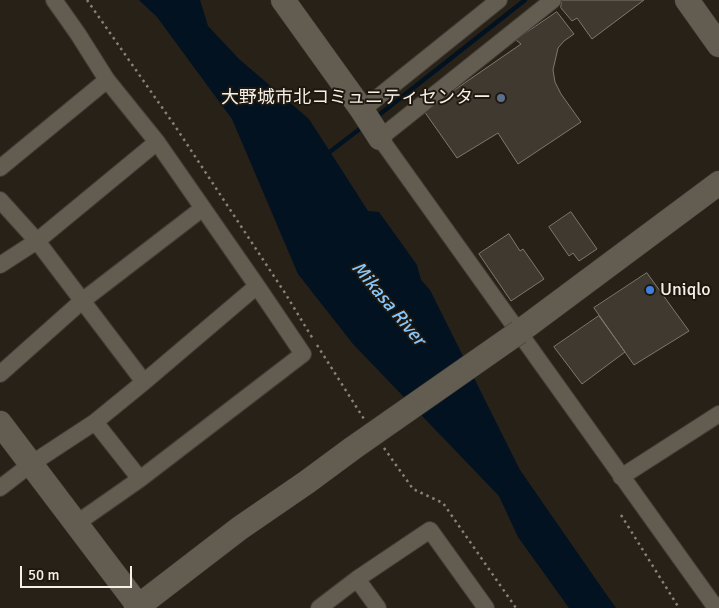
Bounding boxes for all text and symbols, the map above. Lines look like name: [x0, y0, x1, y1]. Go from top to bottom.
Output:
place label: 大野城市北コミュニティセンター: [221, 87, 491, 109]
marker: 大野城市北コミュニティセンター: [495, 92, 507, 104]
water label: Mikasa River: [346, 257, 430, 351]
place label: Uniqlo: [660, 279, 711, 301]
marker: Uniqlo: [644, 284, 656, 296]
scale bar: [22, 556, 135, 588]
text: 50 m: [28, 566, 59, 584]

